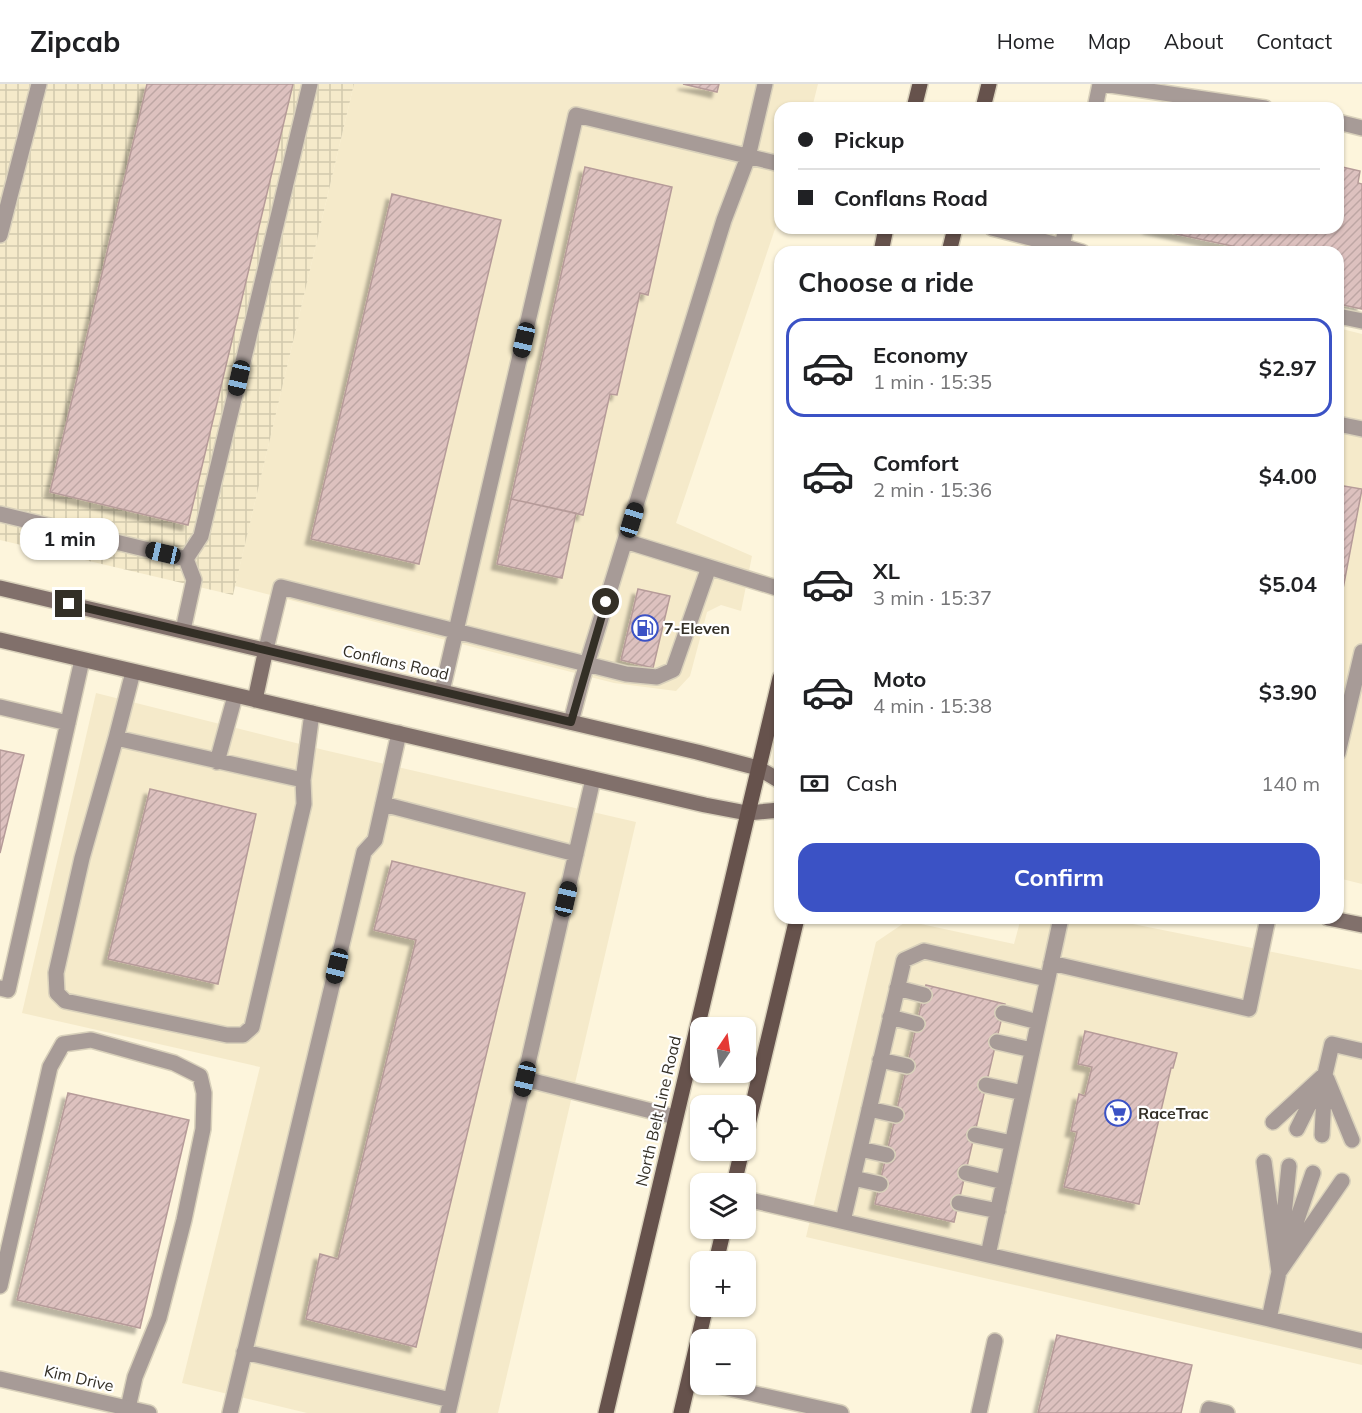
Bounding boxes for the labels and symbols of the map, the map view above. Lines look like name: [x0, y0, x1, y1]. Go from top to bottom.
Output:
car: [511, 320, 537, 360]
car: [226, 358, 252, 398]
car: [618, 500, 646, 540]
callout: 1 min: [20, 517, 118, 559]
car: [143, 540, 183, 566]
route start: [592, 588, 619, 615]
route end: [55, 590, 82, 617]
fuel station icon: 7-Eleven: [630, 613, 660, 643]
place label: 7-Eleven: [664, 618, 730, 638]
street label: Conflans Road: [341, 640, 451, 684]
car: [553, 879, 579, 919]
car: [324, 946, 350, 986]
north arrow: [690, 1017, 756, 1083]
street label: North Belt Line Road: [631, 1034, 685, 1188]
car: [512, 1059, 538, 1099]
supermarket icon: RaceTrac: [1103, 1098, 1133, 1128]
place label: RaceTrac: [1138, 1103, 1209, 1123]
street label: Kim Drive: [42, 1360, 116, 1396]

